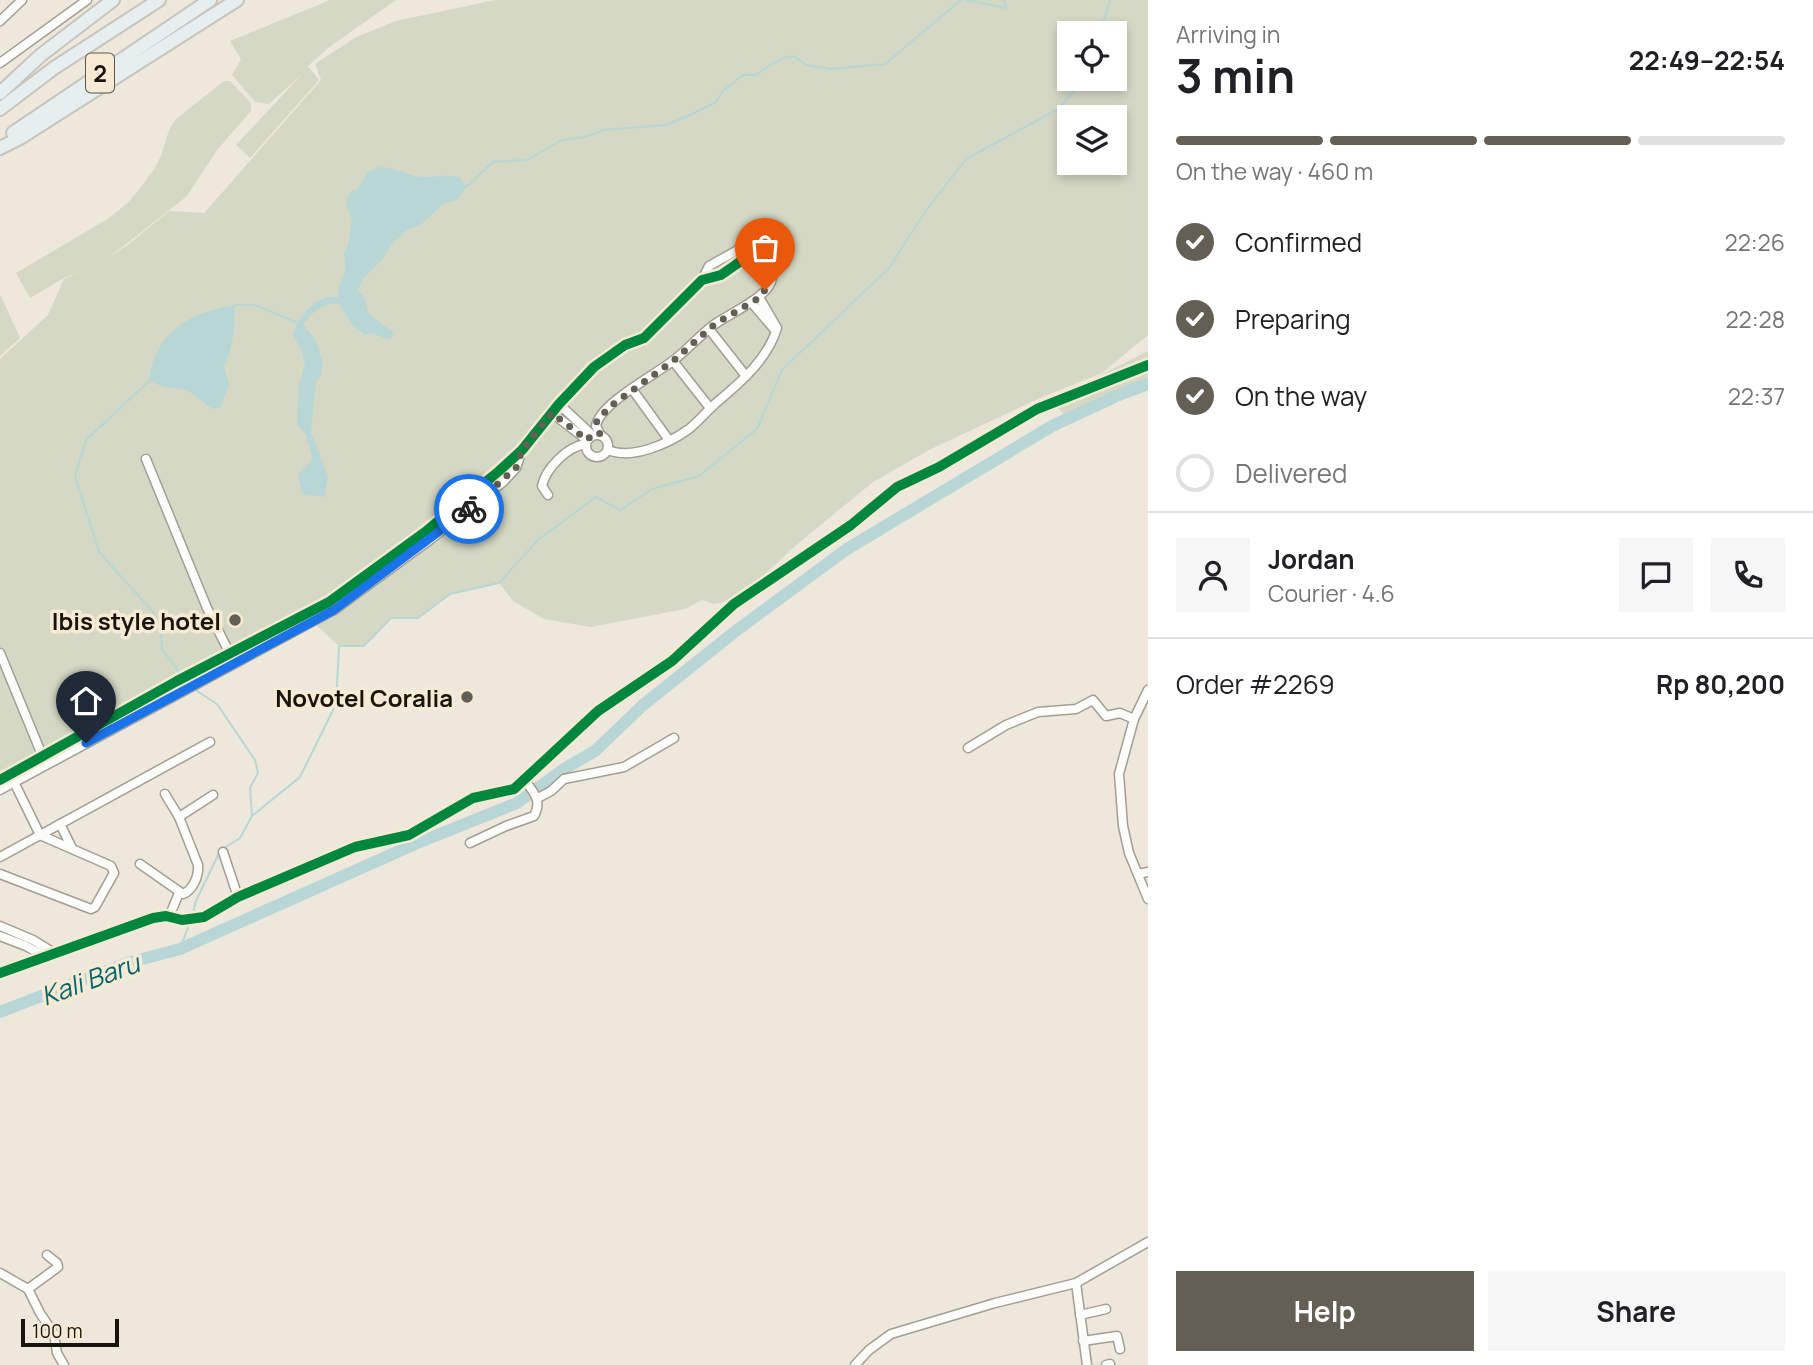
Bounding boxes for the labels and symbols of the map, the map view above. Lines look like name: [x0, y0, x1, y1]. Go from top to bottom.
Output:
road number: 2: [86, 54, 114, 92]
pin: [735, 218, 795, 290]
courier: [434, 474, 504, 544]
place label: Ibis style hotel: [52, 604, 221, 637]
marker: Ibis style hotel: [227, 612, 243, 628]
pin: [56, 671, 116, 743]
place label: Novotel Coralia: [275, 681, 453, 714]
marker: Novotel Coralia: [459, 689, 475, 705]
water label: Kali Baru: [36, 944, 147, 1013]
scale bar: [21, 1316, 119, 1348]

